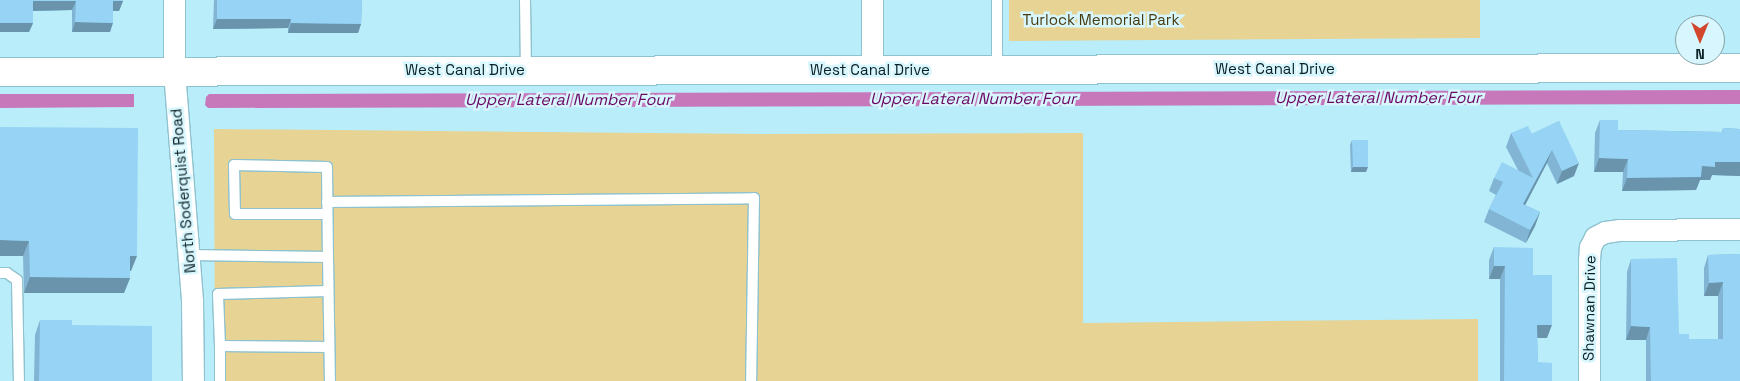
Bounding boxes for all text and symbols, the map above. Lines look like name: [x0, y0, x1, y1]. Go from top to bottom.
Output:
park label: Turlock Memorial Park: [1022, 11, 1180, 29]
north arrow: [1675, 15, 1725, 65]
text: N: [1695, 45, 1705, 63]
street label: West Canal Drive: [1215, 60, 1335, 78]
street label: West Canal Drive: [405, 61, 525, 79]
street label: West Canal Drive: [810, 61, 930, 79]
water label: Upper Lateral Number Four: [1275, 88, 1481, 108]
water label: Upper Lateral Number Four: [870, 89, 1076, 109]
water label: Upper Lateral Number Four: [465, 90, 671, 110]
street label: North Soderquist Road: [167, 108, 199, 274]
street label: Shawnan Drive: [1579, 255, 1599, 361]

